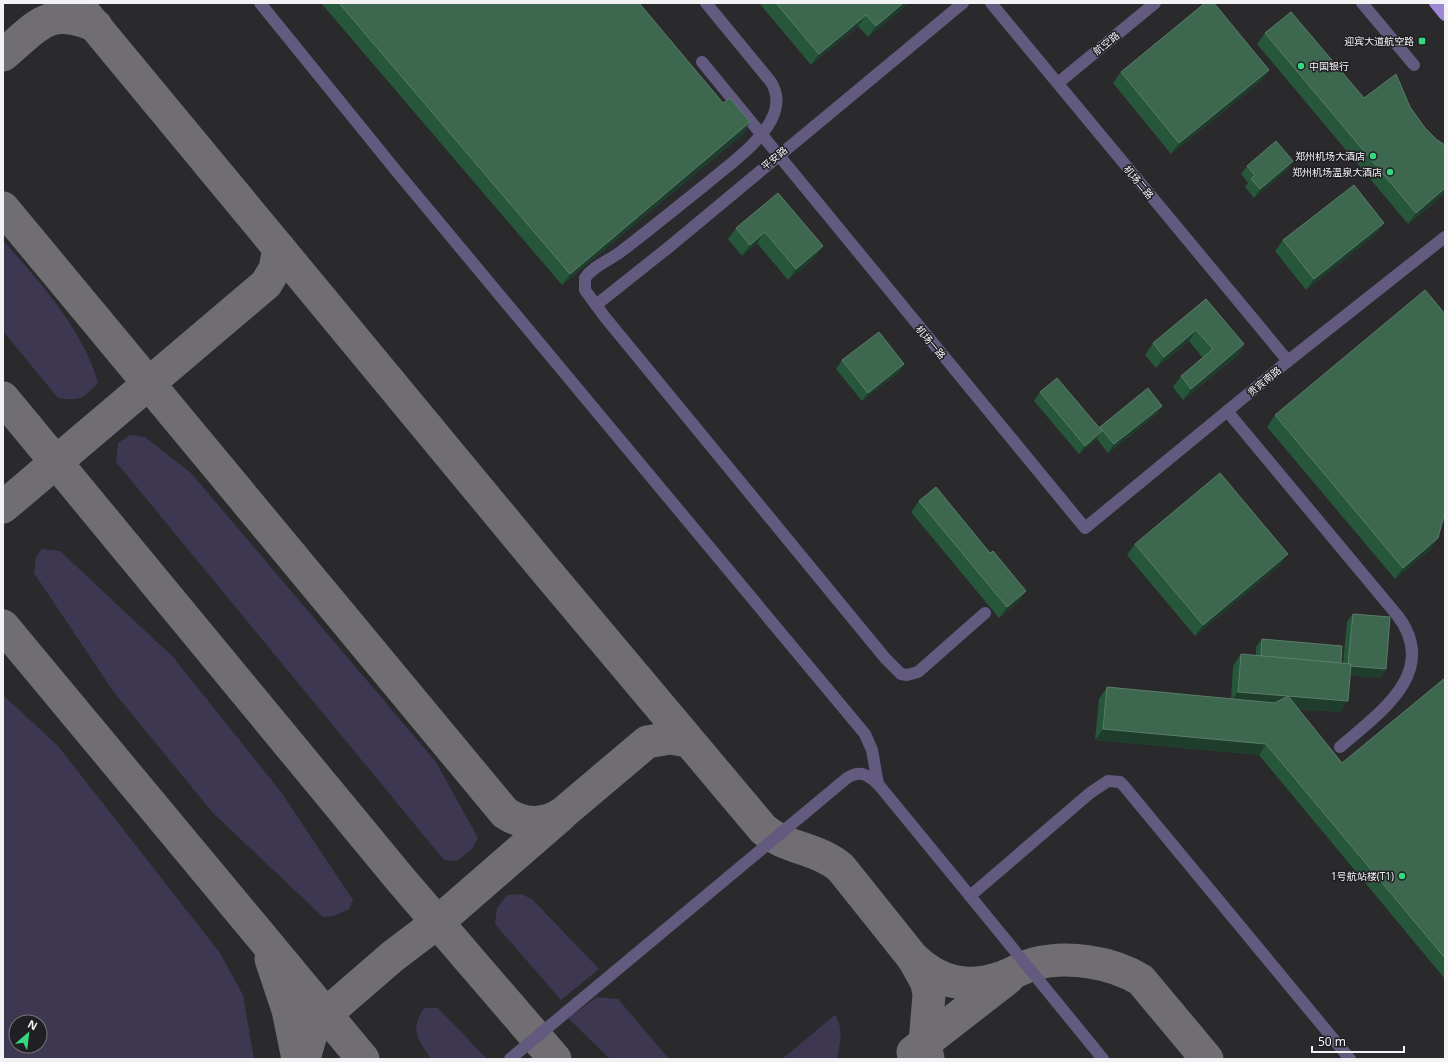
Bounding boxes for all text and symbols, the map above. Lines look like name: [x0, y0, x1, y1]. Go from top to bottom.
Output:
street label: 航空路: [1090, 28, 1122, 58]
place label: 迎宾大道航空路: [1344, 34, 1414, 48]
marker: 迎宾大道航空路: [1417, 36, 1427, 46]
place label: 中国银行: [1309, 59, 1349, 73]
marker: 中国银行: [1296, 61, 1306, 71]
street label: 平安路: [758, 143, 790, 173]
place label: 郑州机场大酒店: [1295, 149, 1365, 163]
marker: 郑州机场大酒店: [1368, 151, 1378, 161]
street label: 机场二路: [1121, 162, 1157, 202]
place label: 郑州机场温泉大酒店: [1292, 165, 1382, 179]
marker: 郑州机场温泉大酒店: [1385, 167, 1395, 177]
street label: 机场一路: [913, 322, 949, 362]
street label: 贵宾南路: [1244, 363, 1284, 399]
place label: 1号航站楼(T1): [1331, 869, 1394, 883]
marker: 1号航站楼(T1): [1397, 871, 1407, 881]
north arrow: [8, 1014, 48, 1054]
text: N: [25, 1016, 40, 1033]
scale bar: [1312, 1028, 1404, 1054]
text: 50 m: [1318, 1033, 1346, 1050]

